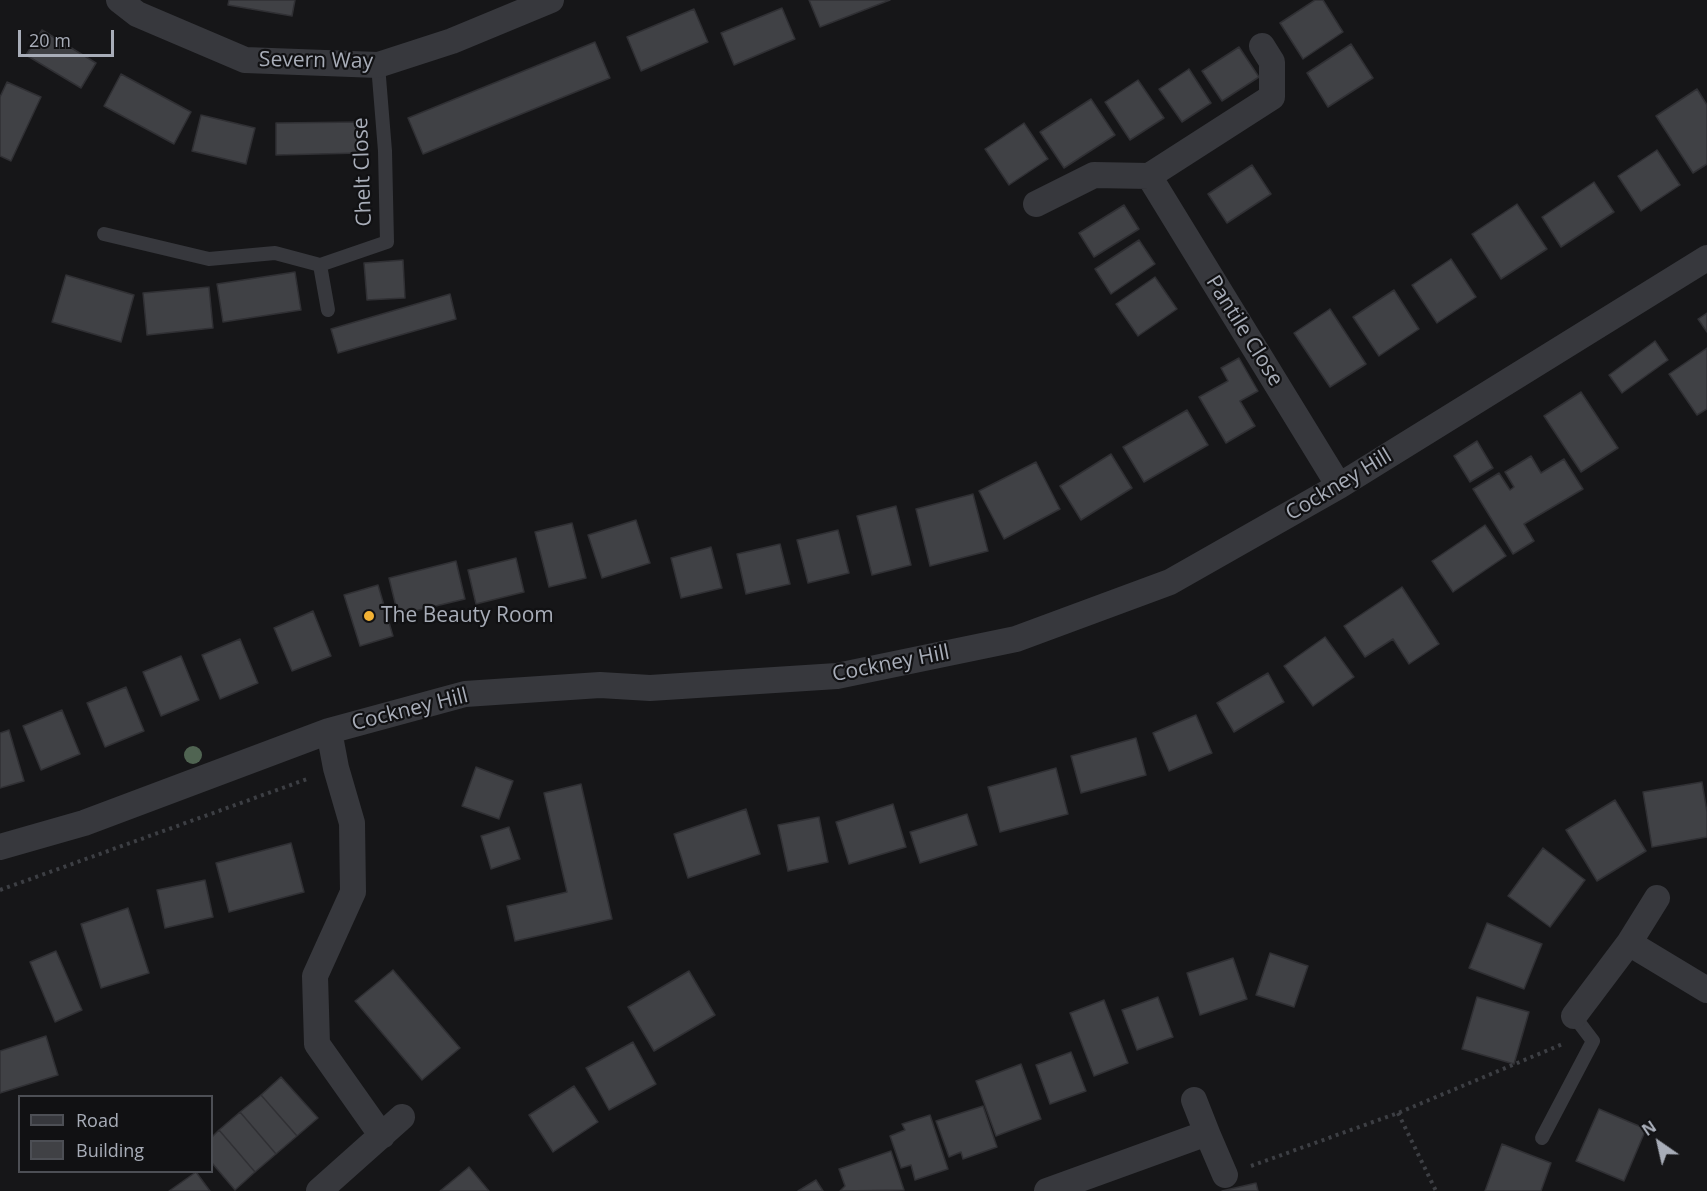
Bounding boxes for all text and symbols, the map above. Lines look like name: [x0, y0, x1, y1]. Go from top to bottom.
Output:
scale bar: [21, 18, 117, 56]
text: 20 m: [29, 28, 71, 52]
street label: Severn Way: [259, 47, 373, 75]
street label: Chelt Close: [349, 117, 377, 227]
street label: Pantile Close: [1200, 271, 1288, 391]
street label: Cockney Hill: [1282, 444, 1396, 526]
place label: The Beauty Room: [381, 603, 554, 629]
marker: The Beauty Room: [362, 609, 376, 623]
street label: Cockney Hill: [830, 640, 952, 688]
street label: Cockney Hill: [349, 683, 471, 737]
legend: [18, 1095, 213, 1173]
text: Road: [76, 1108, 119, 1132]
north arrow: [1629, 1113, 1689, 1173]
text: N: [1637, 1115, 1660, 1141]
text: Building: [76, 1138, 144, 1162]

